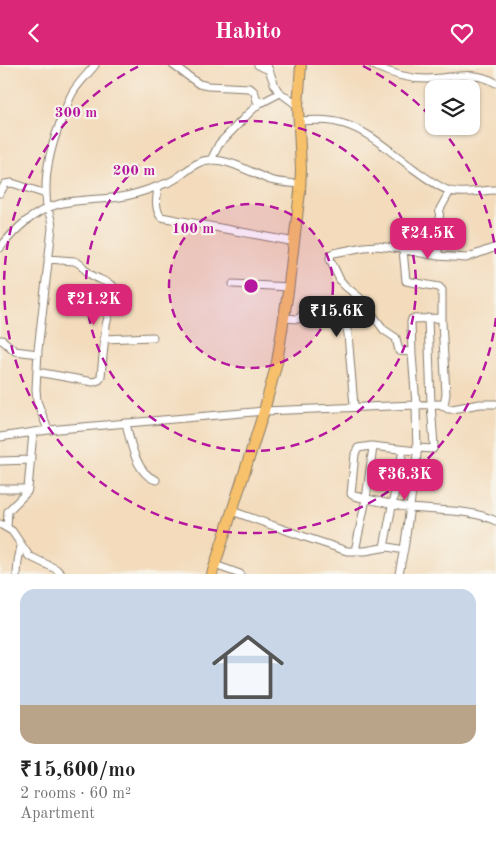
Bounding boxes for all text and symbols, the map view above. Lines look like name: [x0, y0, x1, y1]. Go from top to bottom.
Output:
icon: back: [20, 19, 48, 47]
icon: heart: [448, 19, 476, 47]
text: Habito: [215, 21, 281, 43]
map controls: [425, 80, 480, 135]
button: layers: [425, 80, 480, 135]
text: 300 m: [55, 106, 97, 121]
text: 200 m: [113, 164, 155, 179]
pin: ₹24.5K: [387, 217, 469, 260]
text: 100 m: [172, 222, 214, 237]
text: ₹24.5K: [401, 226, 455, 242]
centre of rings: [242, 277, 260, 295]
pin: ₹21.2K: [53, 283, 135, 326]
text: ₹21.2K: [67, 292, 121, 308]
pin: ₹15.6K: [296, 295, 378, 338]
text: ₹15.6K: [310, 304, 364, 320]
pin: ₹36.3K: [364, 459, 446, 501]
text: ₹36.3K: [378, 467, 432, 483]
icon: home: [203, 622, 293, 712]
text: ₹15,600/mo: [20, 760, 136, 781]
text: 2 rooms · 60 m²: [20, 786, 131, 802]
text: Apartment: [20, 806, 95, 822]

